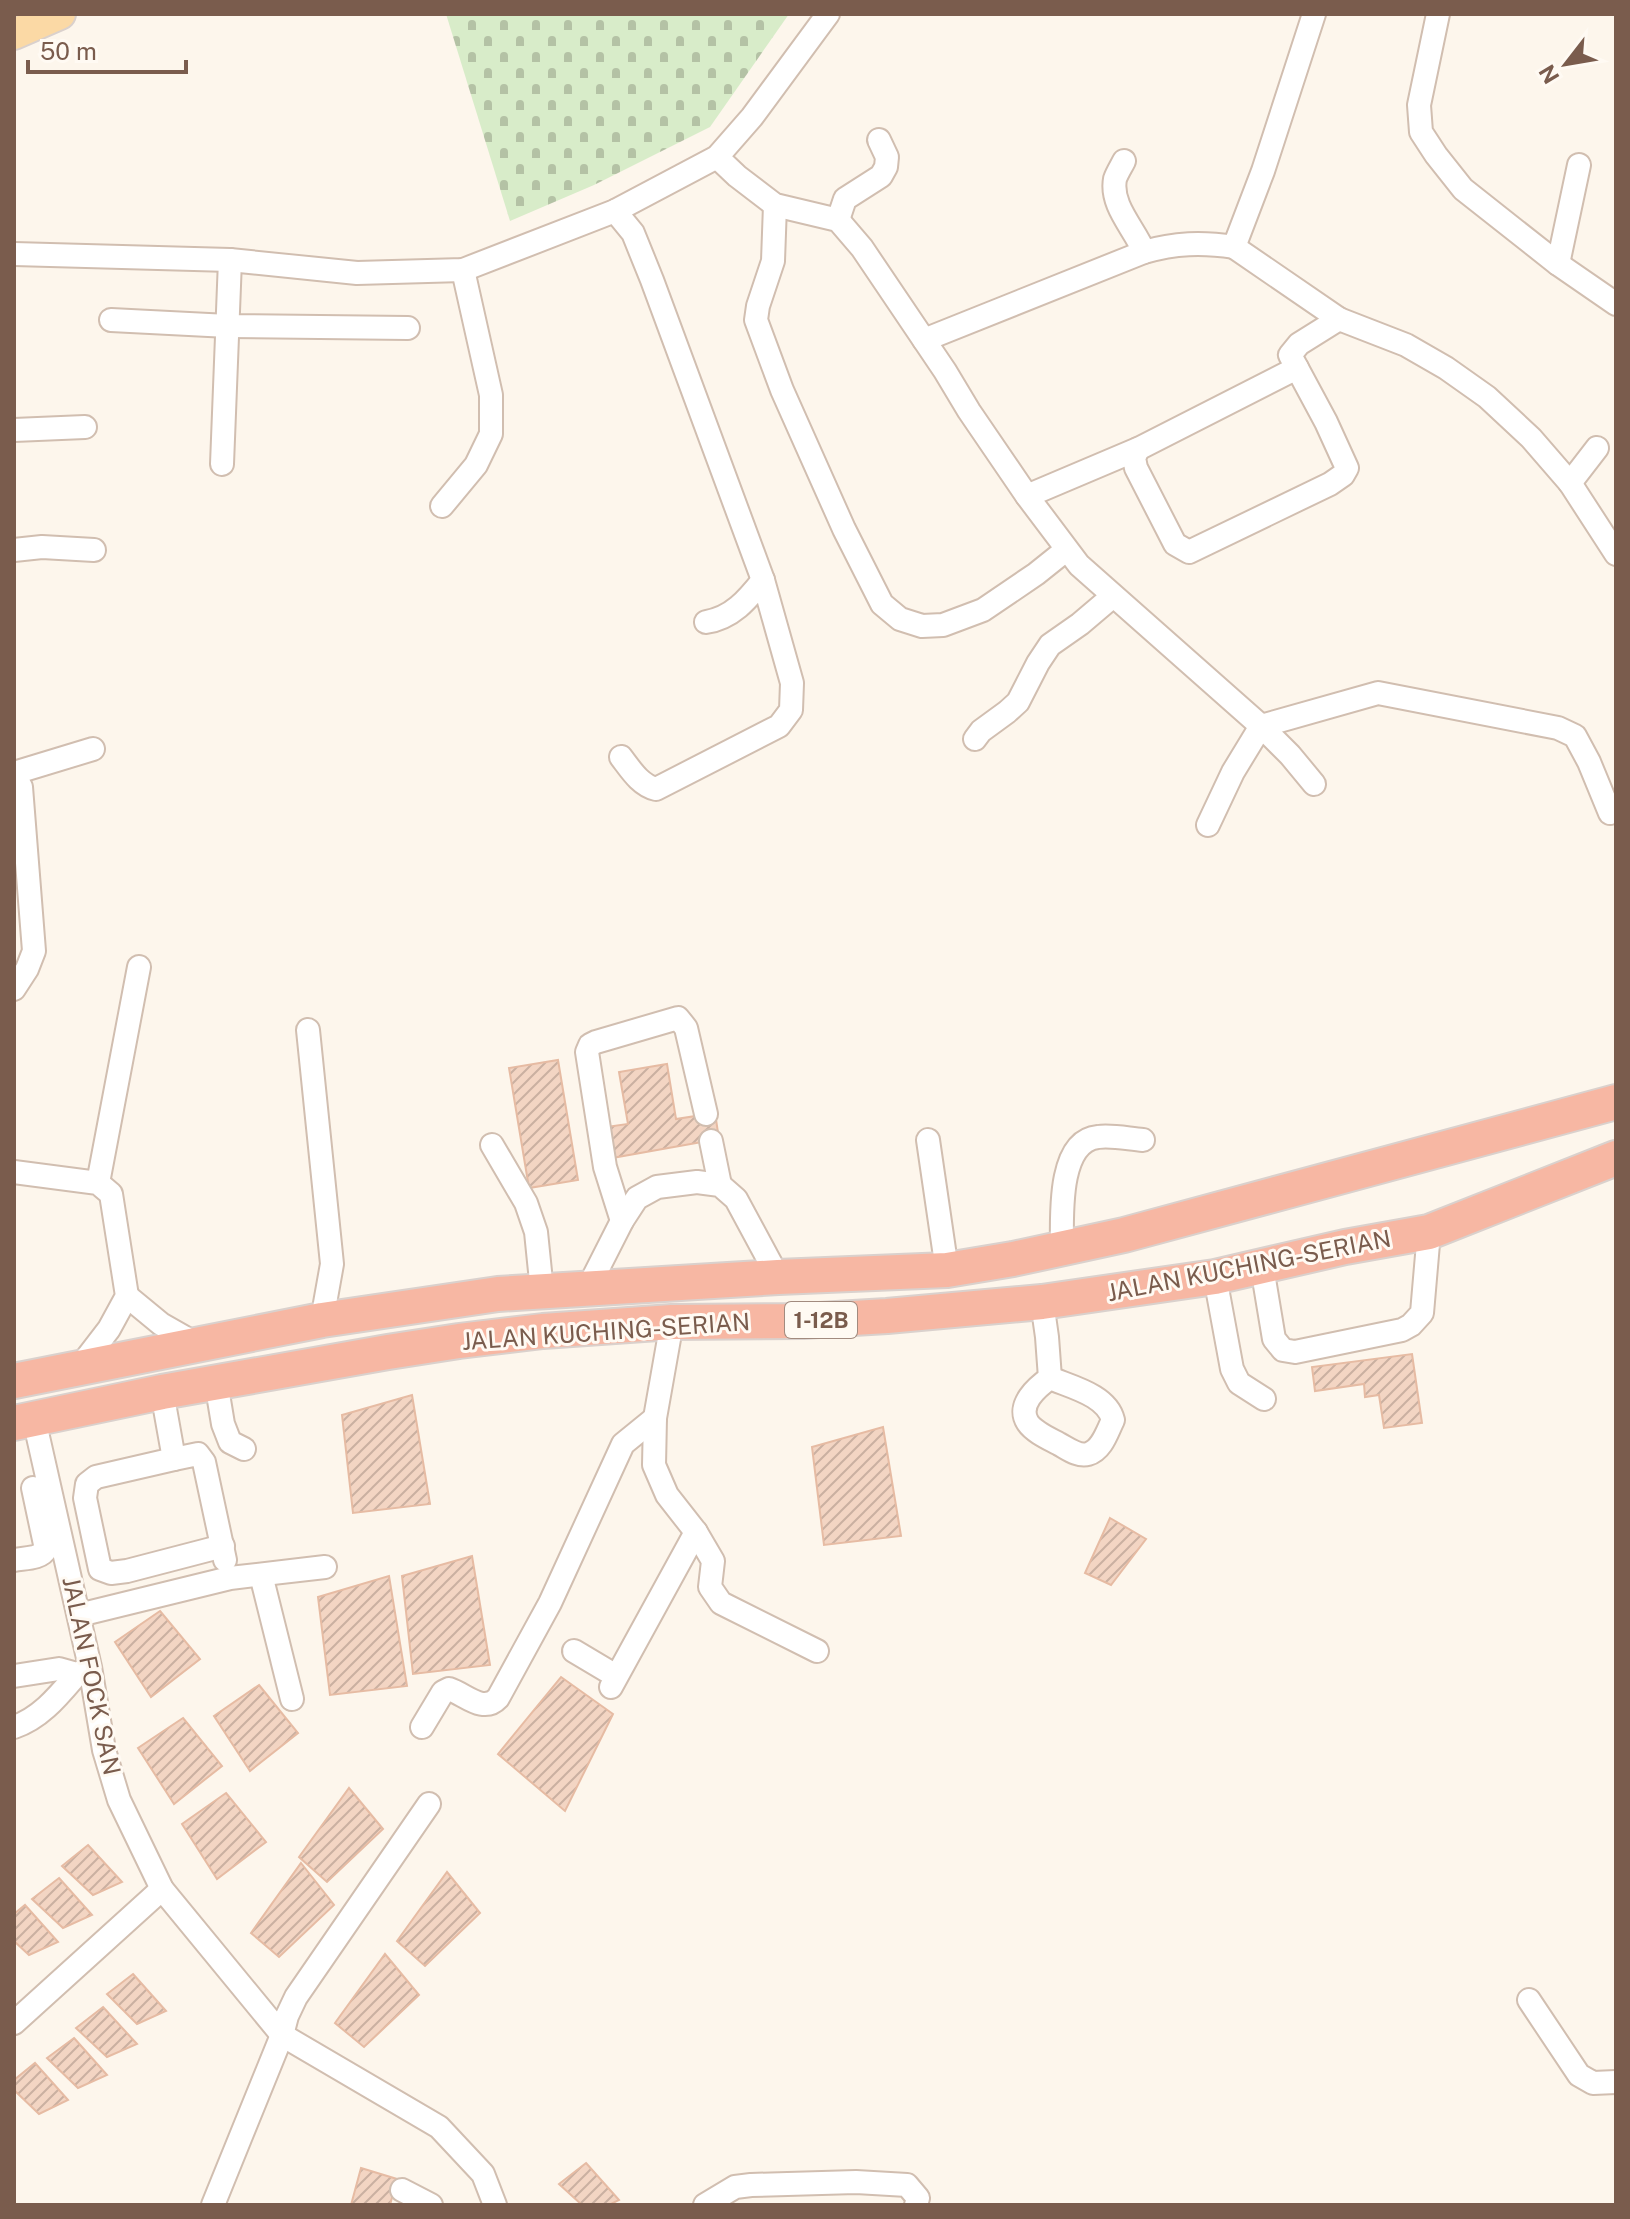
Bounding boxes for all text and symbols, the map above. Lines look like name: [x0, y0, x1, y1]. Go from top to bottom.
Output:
scale bar: [28, 24, 186, 74]
north arrow: [1526, 24, 1606, 104]
text: 50 m: [40, 37, 97, 65]
text: N: [1533, 60, 1564, 88]
street label: JALAN KUCHING-SERIAN: [1104, 1224, 1393, 1306]
road number: 1-12B: [785, 1302, 857, 1338]
street label: JALAN KUCHING-SERIAN: [461, 1307, 751, 1355]
street label: JALAN FOCK SAN: [57, 1574, 127, 1778]

